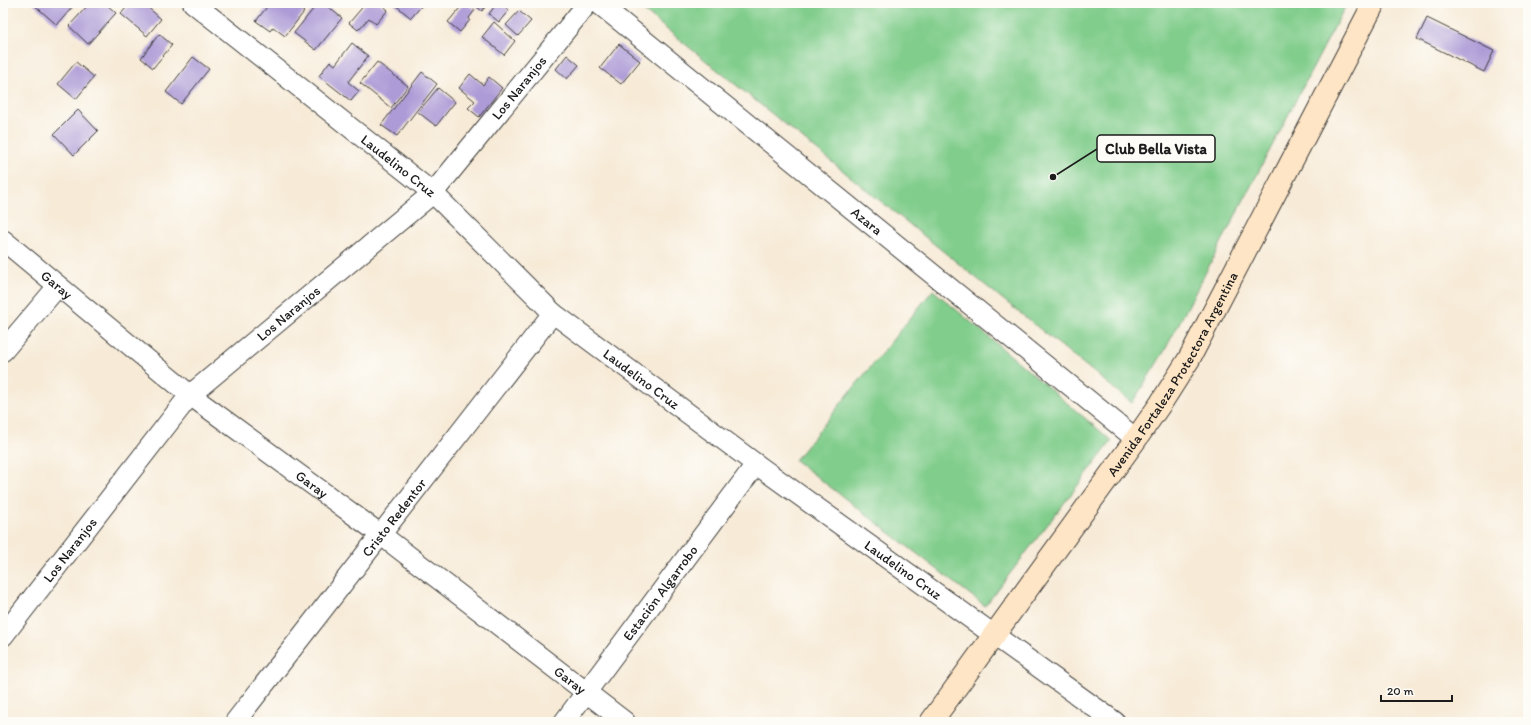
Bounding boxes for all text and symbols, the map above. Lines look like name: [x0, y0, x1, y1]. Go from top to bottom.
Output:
street label: Los Naranjos: [488, 53, 550, 123]
street label: Laudelino Cruz: [357, 131, 440, 201]
callout: Club Bella Vista: [1097, 135, 1215, 162]
text: Club Bella Vista: [1105, 140, 1208, 158]
street label: Azara: [848, 204, 886, 239]
street label: Garay: [37, 267, 76, 303]
street label: Avenida Fortaleza Protectora Argentina: [1104, 269, 1242, 480]
street label: Los Naranjos: [254, 282, 324, 345]
street label: Laudelino Cruz: [600, 345, 683, 413]
street label: Garay: [292, 467, 332, 502]
street label: Cristo Redentor: [359, 475, 430, 560]
street label: Los Naranjos: [40, 514, 101, 586]
street label: Laudelino Cruz: [861, 537, 945, 604]
street label: Estación Algarrobo: [619, 542, 702, 644]
street label: Garay: [550, 663, 590, 698]
scale bar: [1381, 677, 1452, 703]
text: 20 m: [1387, 684, 1414, 698]

